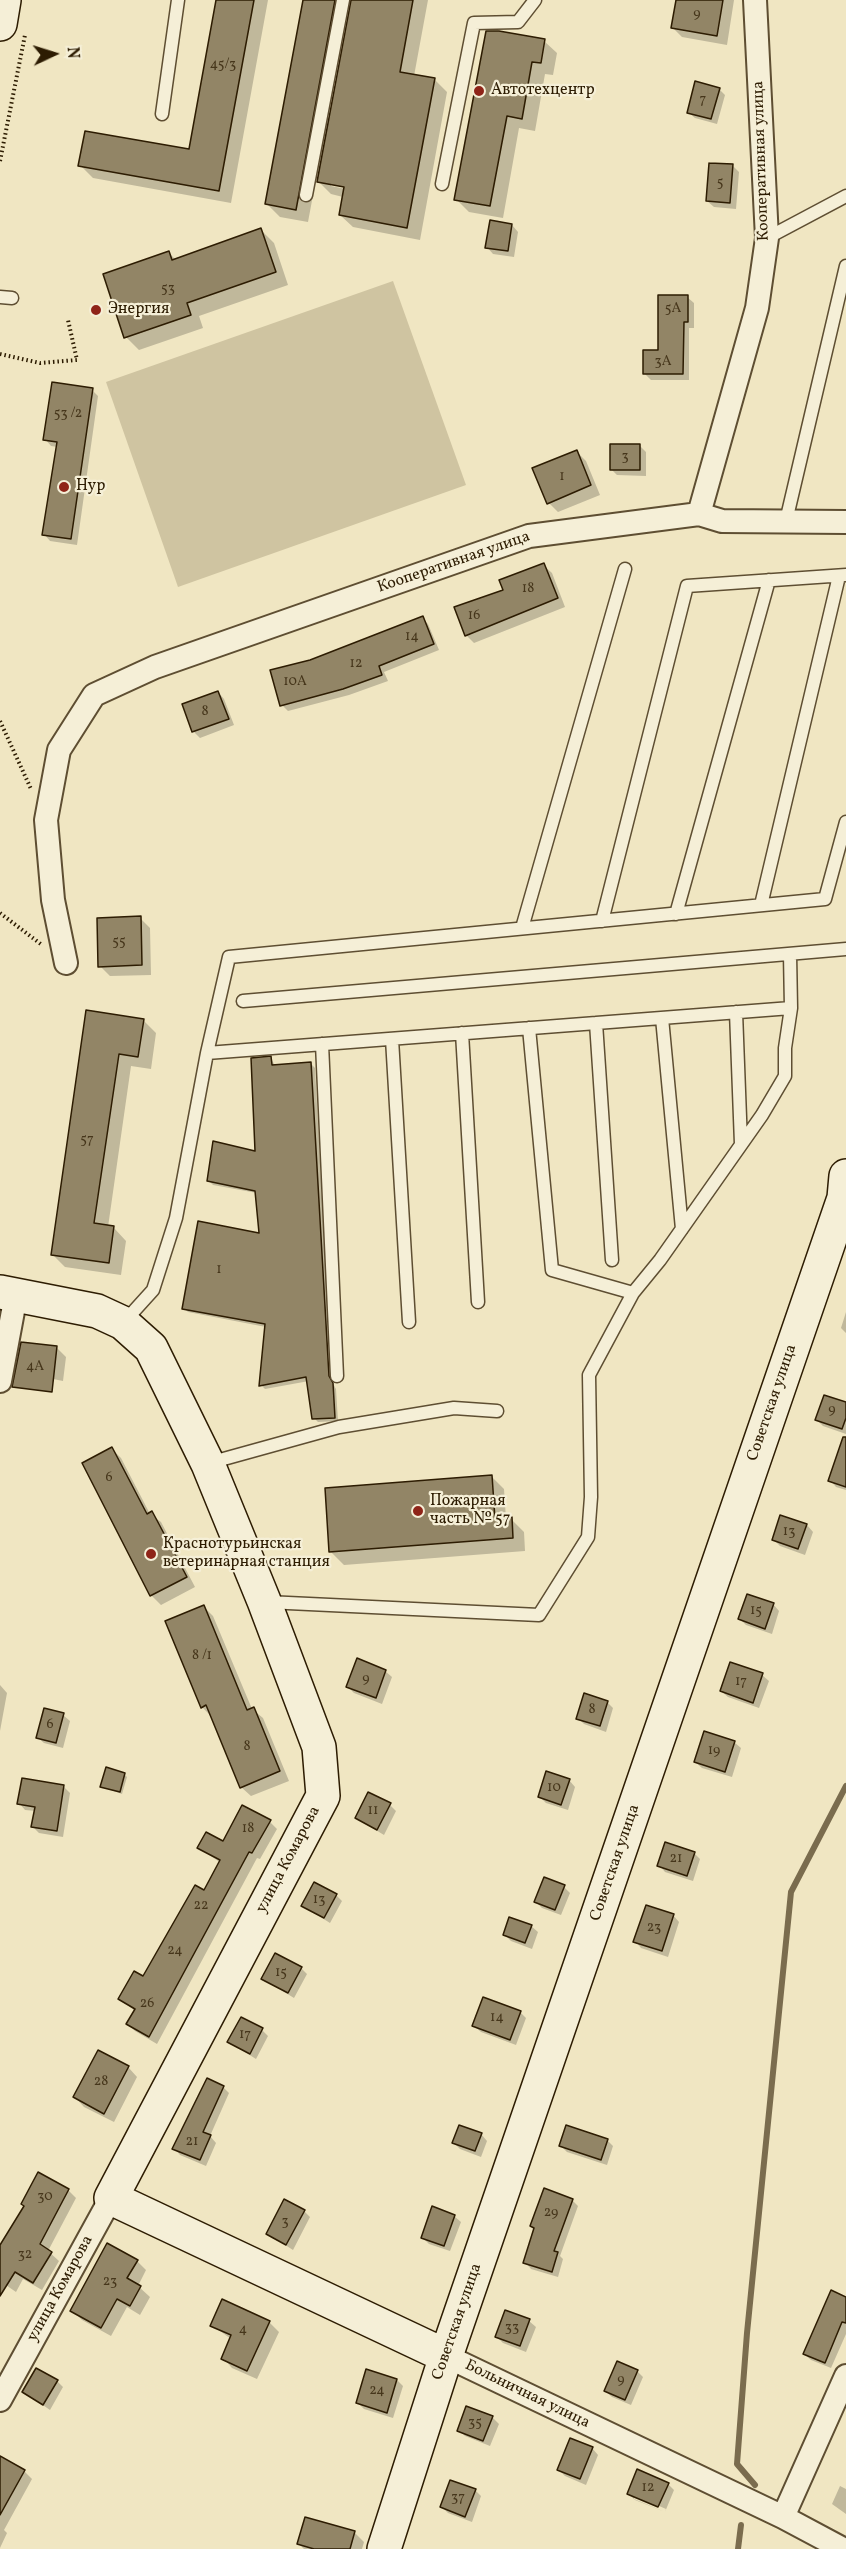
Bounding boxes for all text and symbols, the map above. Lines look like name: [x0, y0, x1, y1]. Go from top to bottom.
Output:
house number: 9: [693, 6, 701, 22]
north arrow: [24, 24, 84, 84]
text: N: [61, 46, 83, 59]
house number: 45/3: [210, 57, 236, 73]
place label: Автотехцентр: [491, 81, 595, 101]
street label: Кооперативная улица: [750, 81, 774, 241]
marker: Автотехцентр: [472, 84, 486, 98]
house number: 7: [700, 92, 706, 108]
house number: 5: [717, 175, 723, 191]
house number: 53: [161, 281, 175, 297]
place label: Энергия: [108, 300, 169, 320]
house number: 5А: [665, 301, 681, 317]
marker: Энергия: [89, 303, 103, 317]
house number: 3А: [654, 354, 672, 370]
house number: 53 /2: [54, 406, 82, 422]
house number: 3: [621, 449, 629, 465]
house number: 1: [559, 469, 565, 485]
place label: Нур: [76, 477, 105, 497]
marker: Нур: [57, 480, 71, 494]
street label: Кооперативная улица: [375, 528, 533, 598]
house number: 18: [522, 581, 534, 597]
house number: 16: [468, 608, 480, 624]
house number: 14: [405, 629, 419, 645]
house number: 12: [350, 656, 362, 672]
house number: 10А: [283, 674, 307, 690]
house number: 8: [201, 704, 209, 720]
house number: 55: [112, 934, 126, 950]
house number: 57: [80, 1132, 94, 1148]
house number: 1: [216, 1262, 222, 1278]
street label: Советская улица: [744, 1342, 802, 1464]
house number: 4А: [26, 1359, 44, 1375]
house number: 9: [828, 1402, 836, 1418]
house number: 6: [105, 1470, 113, 1486]
place label: Пожарная часть № 57: [430, 1492, 511, 1530]
marker: Пожарная часть № 57: [411, 1504, 425, 1518]
house number: 13: [783, 1524, 795, 1540]
place label: Краснотурьинская ветеринарная станция: [163, 1535, 330, 1573]
marker: Краснотурьинская ветеринарная станция: [144, 1547, 158, 1561]
house number: 15: [750, 1603, 762, 1619]
house number: 8 /1: [192, 1648, 212, 1664]
house number: 9: [362, 1671, 370, 1687]
house number: 17: [735, 1674, 747, 1690]
house number: 8: [588, 1702, 596, 1718]
house number: 6: [46, 1717, 54, 1733]
house number: 8: [243, 1739, 251, 1755]
house number: 19: [708, 1743, 720, 1759]
house number: 10: [547, 1780, 561, 1796]
street label: Советская улица: [587, 1802, 645, 1924]
street label: улица Комарова: [253, 1803, 325, 1917]
house number: 11: [368, 1803, 378, 1819]
house number: 18: [242, 1821, 254, 1837]
house number: 21: [670, 1851, 682, 1867]
house number: 13: [313, 1892, 325, 1908]
house number: 22: [193, 1898, 209, 1914]
house number: 23: [647, 1920, 661, 1936]
house number: 24: [167, 1943, 183, 1959]
house number: 15: [275, 1965, 287, 1981]
house number: 26: [140, 1996, 154, 2012]
house number: 14: [490, 2010, 504, 2026]
house number: 17: [239, 2027, 251, 2043]
house number: 28: [94, 2074, 108, 2090]
house number: 21: [186, 2134, 198, 2150]
house number: 30: [37, 2189, 53, 2205]
house number: 29: [544, 2205, 558, 2221]
house number: 3: [281, 2214, 289, 2230]
street label: улица Комарова: [24, 2233, 98, 2345]
house number: 32: [18, 2247, 32, 2263]
street label: Советская улица: [429, 2261, 487, 2383]
house number: 23: [103, 2274, 117, 2290]
house number: 33: [505, 2320, 519, 2336]
house number: 4: [239, 2322, 247, 2338]
street label: Больничная улица: [461, 2356, 593, 2434]
house number: 9: [617, 2372, 625, 2388]
house number: 24: [369, 2383, 385, 2399]
house number: 35: [468, 2415, 482, 2431]
house number: 12: [642, 2480, 654, 2496]
house number: 37: [451, 2490, 465, 2506]

